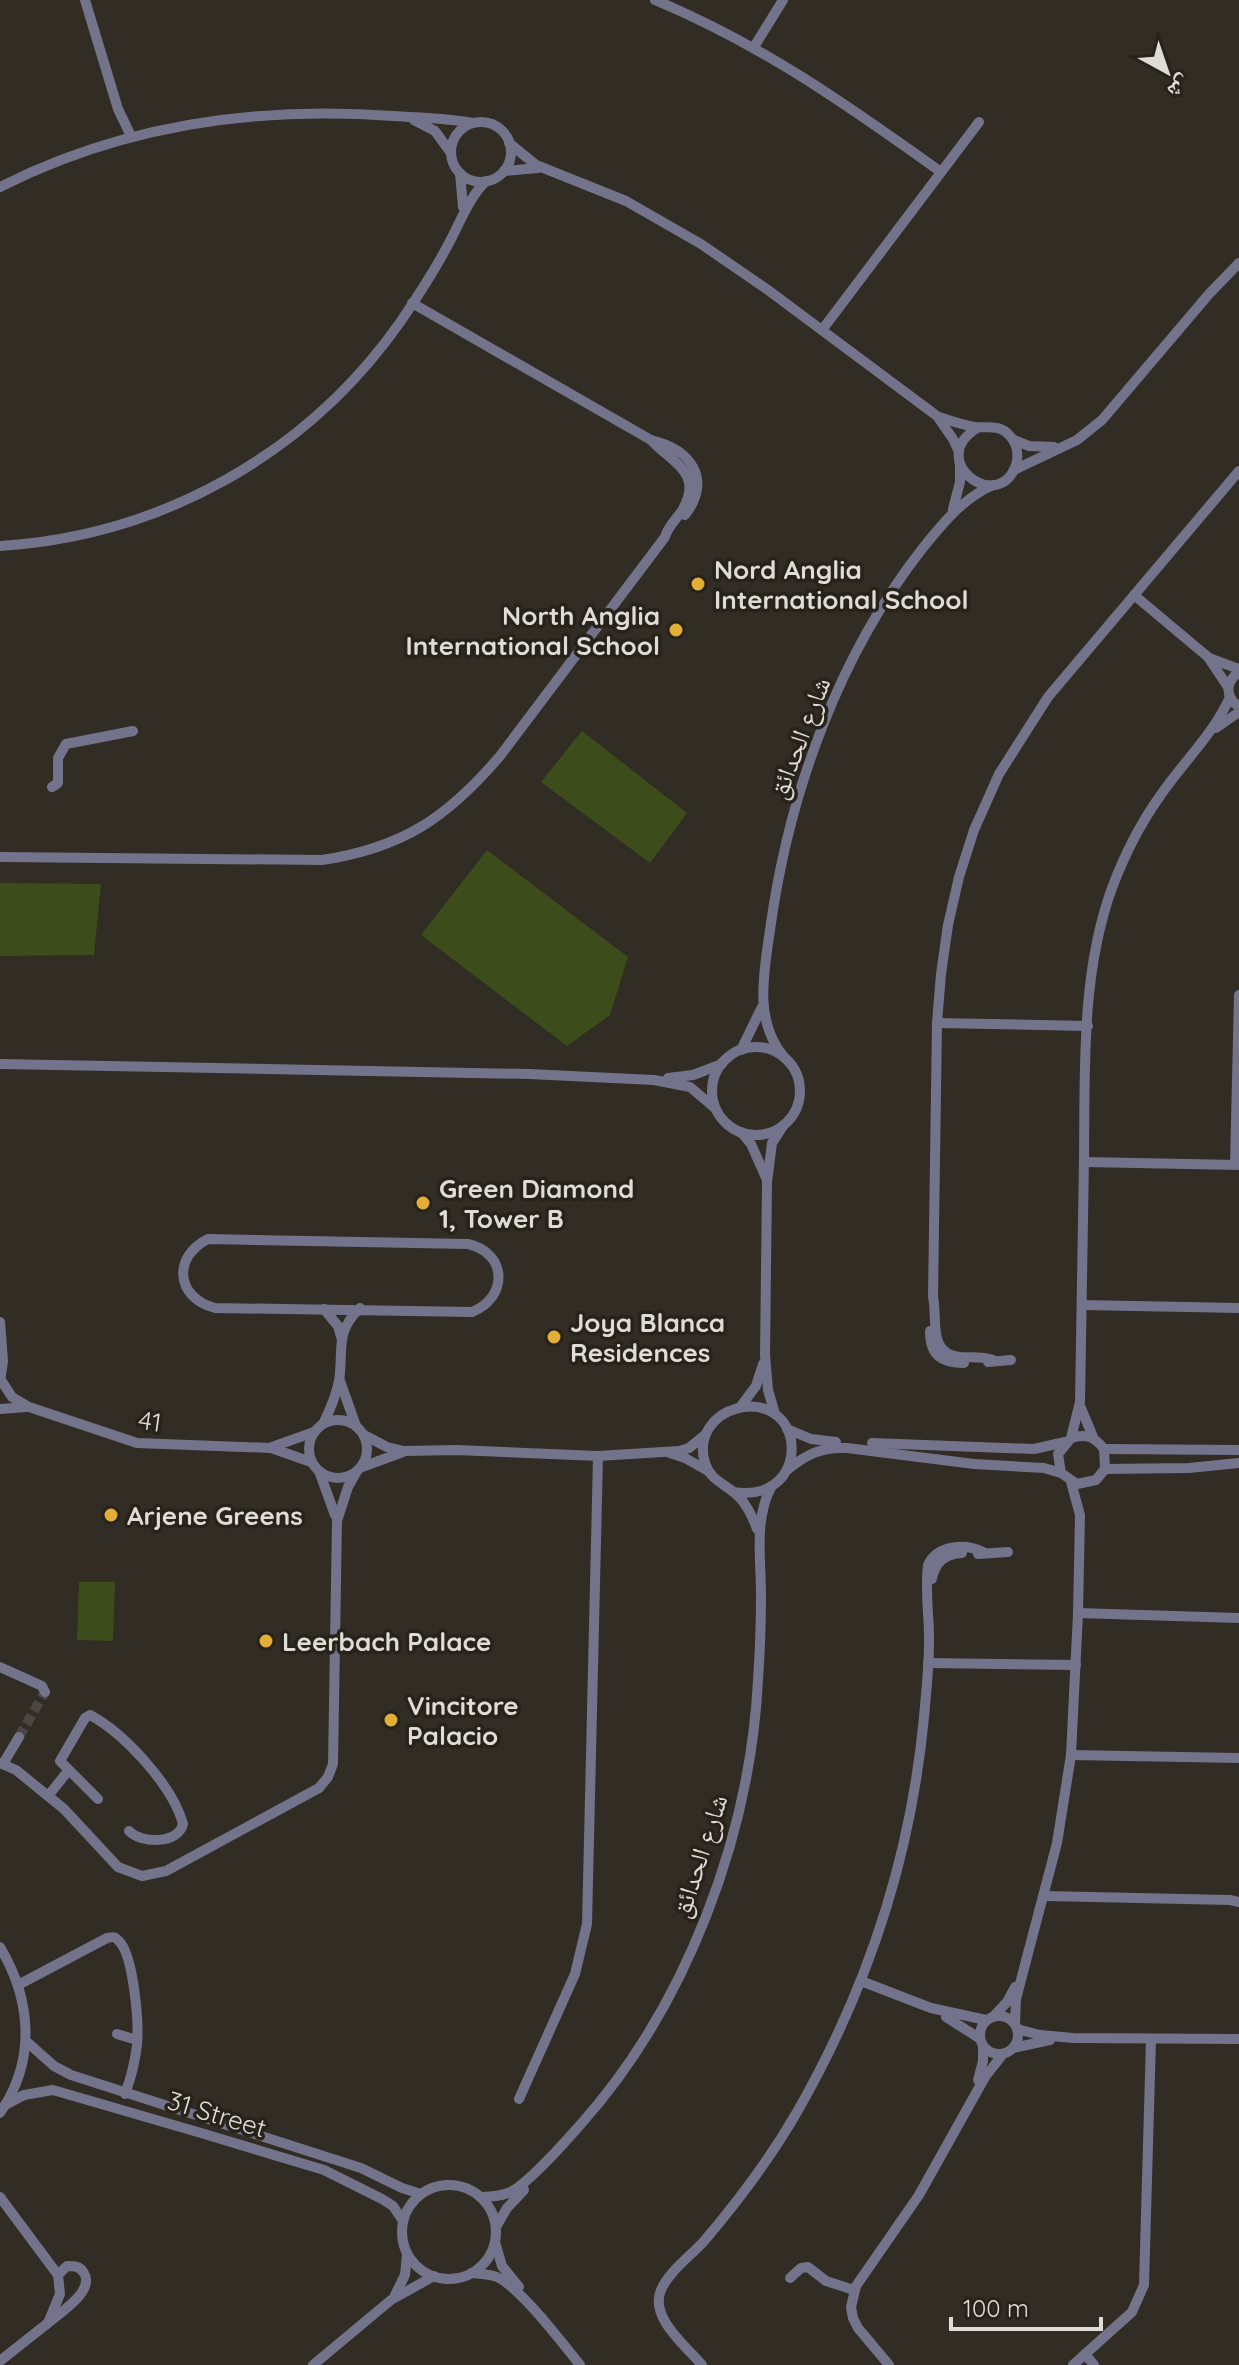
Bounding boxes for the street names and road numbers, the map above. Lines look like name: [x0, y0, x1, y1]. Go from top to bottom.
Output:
street label: شارع الحدائق: [761, 672, 837, 804]
street label: 41: [136, 1403, 164, 1439]
street label: شارع الحدائق: [664, 1790, 734, 1922]
street label: 31 Street: [164, 2083, 270, 2145]

